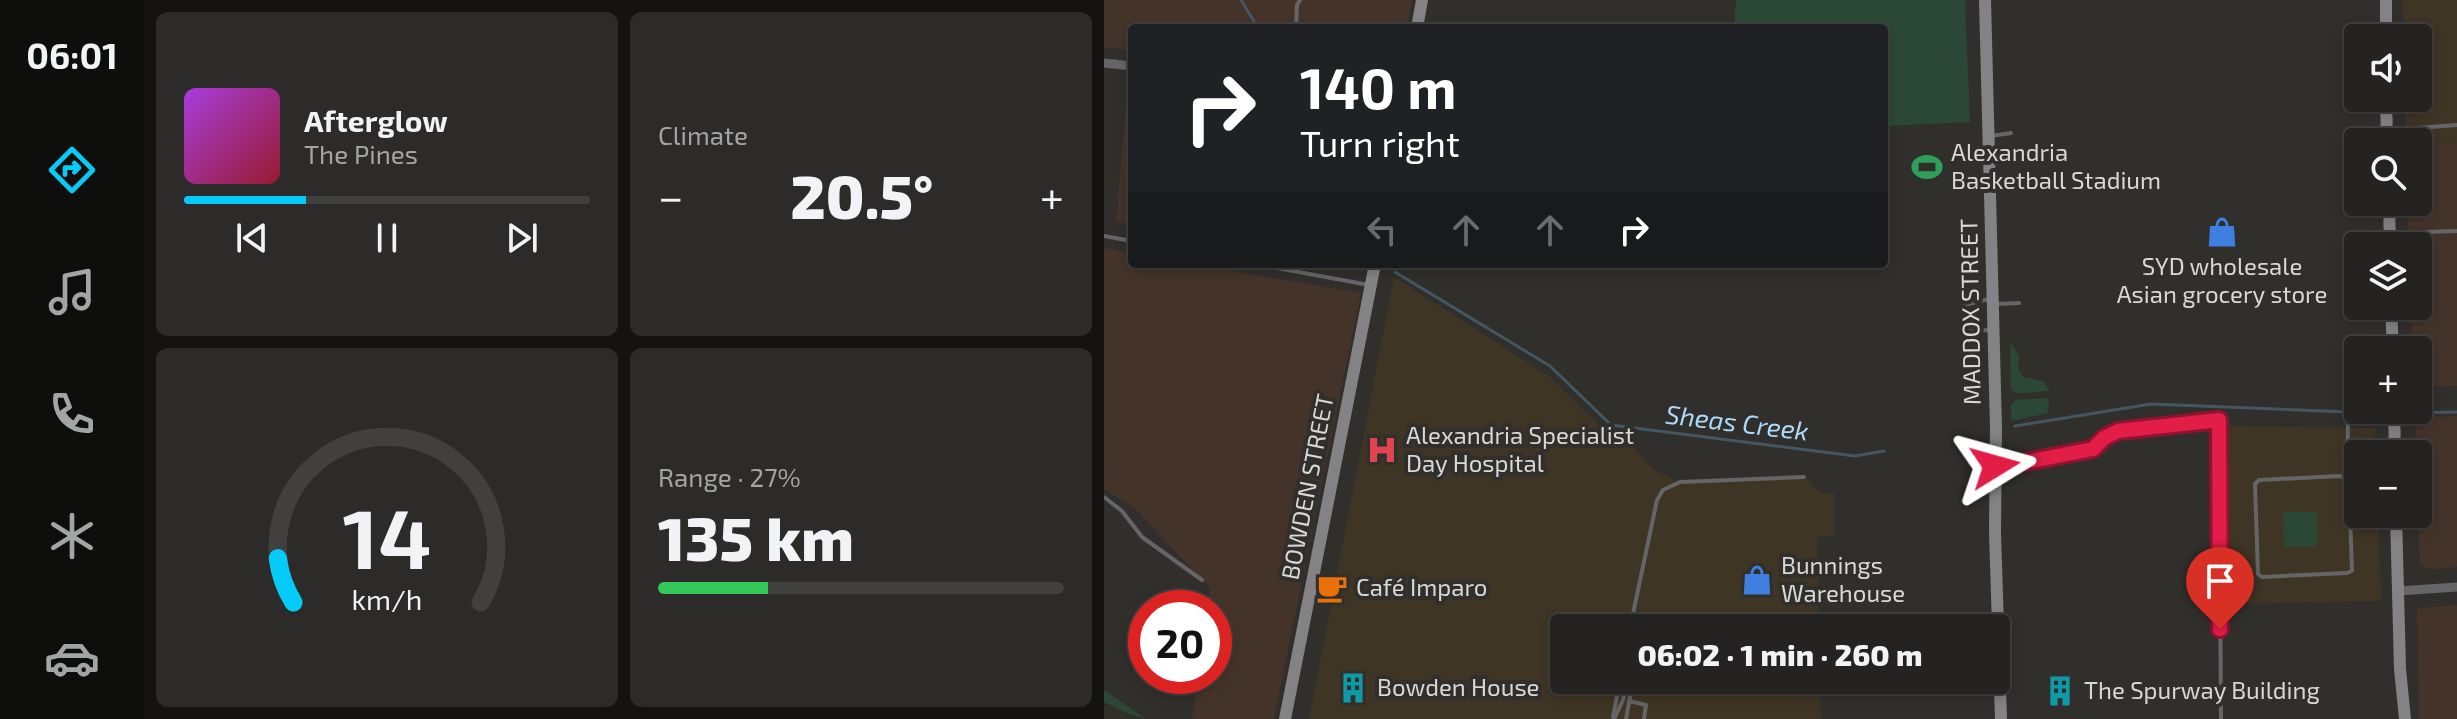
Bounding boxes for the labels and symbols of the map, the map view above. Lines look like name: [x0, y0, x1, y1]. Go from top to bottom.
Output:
place label: Alexandria Basketball Stadium: [1951, 137, 2161, 194]
sports icon: Alexandria Basketball Stadium: [1910, 150, 1944, 184]
shop icon: SYD wholesale Asian grocery store: [2205, 215, 2239, 249]
street label: MADDOX STREET: [1953, 219, 1986, 405]
place label: SYD wholesale Asian grocery store: [2117, 251, 2327, 308]
street label: BOWDEN STREET: [1274, 391, 1339, 582]
water label: Sheas Creek: [1664, 397, 1810, 446]
place label: Alexandria Specialist Day Hospital: [1406, 420, 1634, 477]
position arrow: [1953, 424, 2037, 508]
hospital icon: Alexandria Specialist Day Hospital: [1365, 433, 1399, 467]
pin: [2186, 547, 2254, 629]
place label: Bunnings Warehouse: [1781, 550, 1905, 607]
shop icon: Bunnings Warehouse: [1740, 563, 1774, 597]
cafe icon: Café Imparo: [1315, 571, 1349, 605]
place label: Café Imparo: [1356, 572, 1487, 601]
speed limit sign: 20: [1128, 590, 1232, 694]
building icon: Bowden House: [1336, 671, 1370, 705]
place label: Bowden House: [1377, 672, 1540, 701]
building icon: The Spurway Building: [2043, 674, 2077, 708]
place label: The Spurway Building: [2084, 675, 2320, 704]

